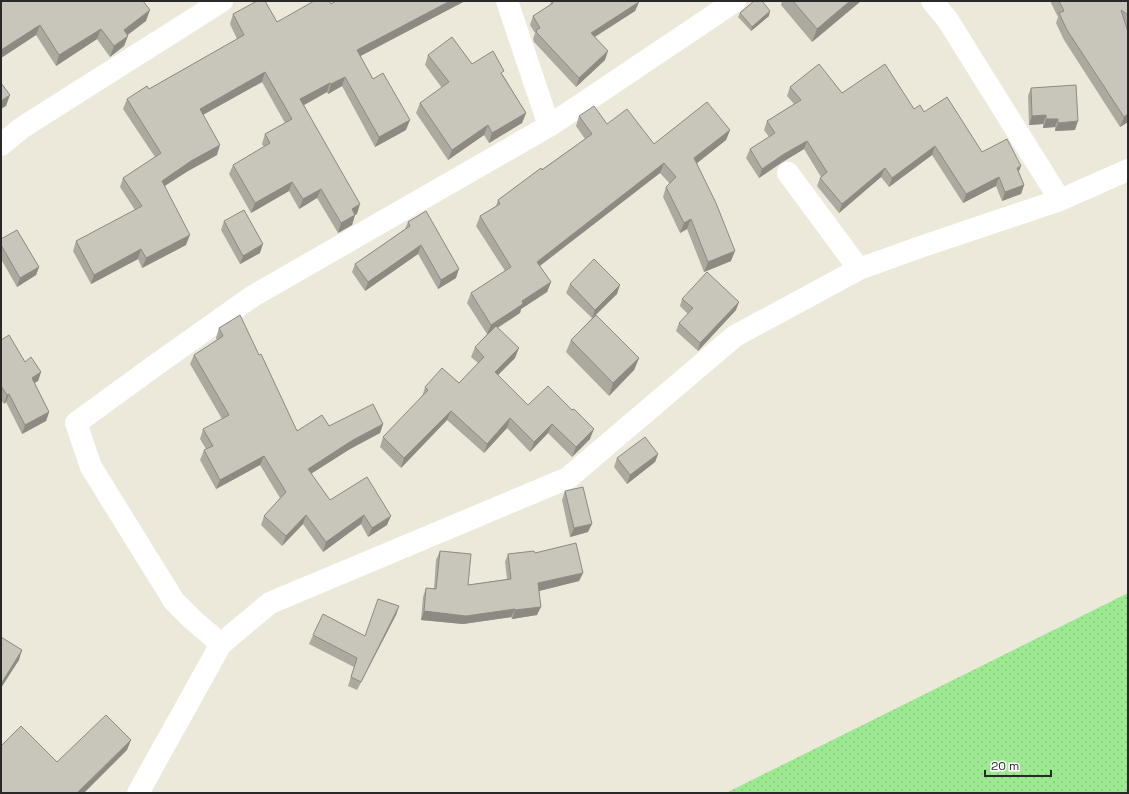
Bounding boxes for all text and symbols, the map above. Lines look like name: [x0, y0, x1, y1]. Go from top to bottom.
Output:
scale bar: [985, 752, 1051, 778]
text: 20 m: [991, 758, 1019, 774]

